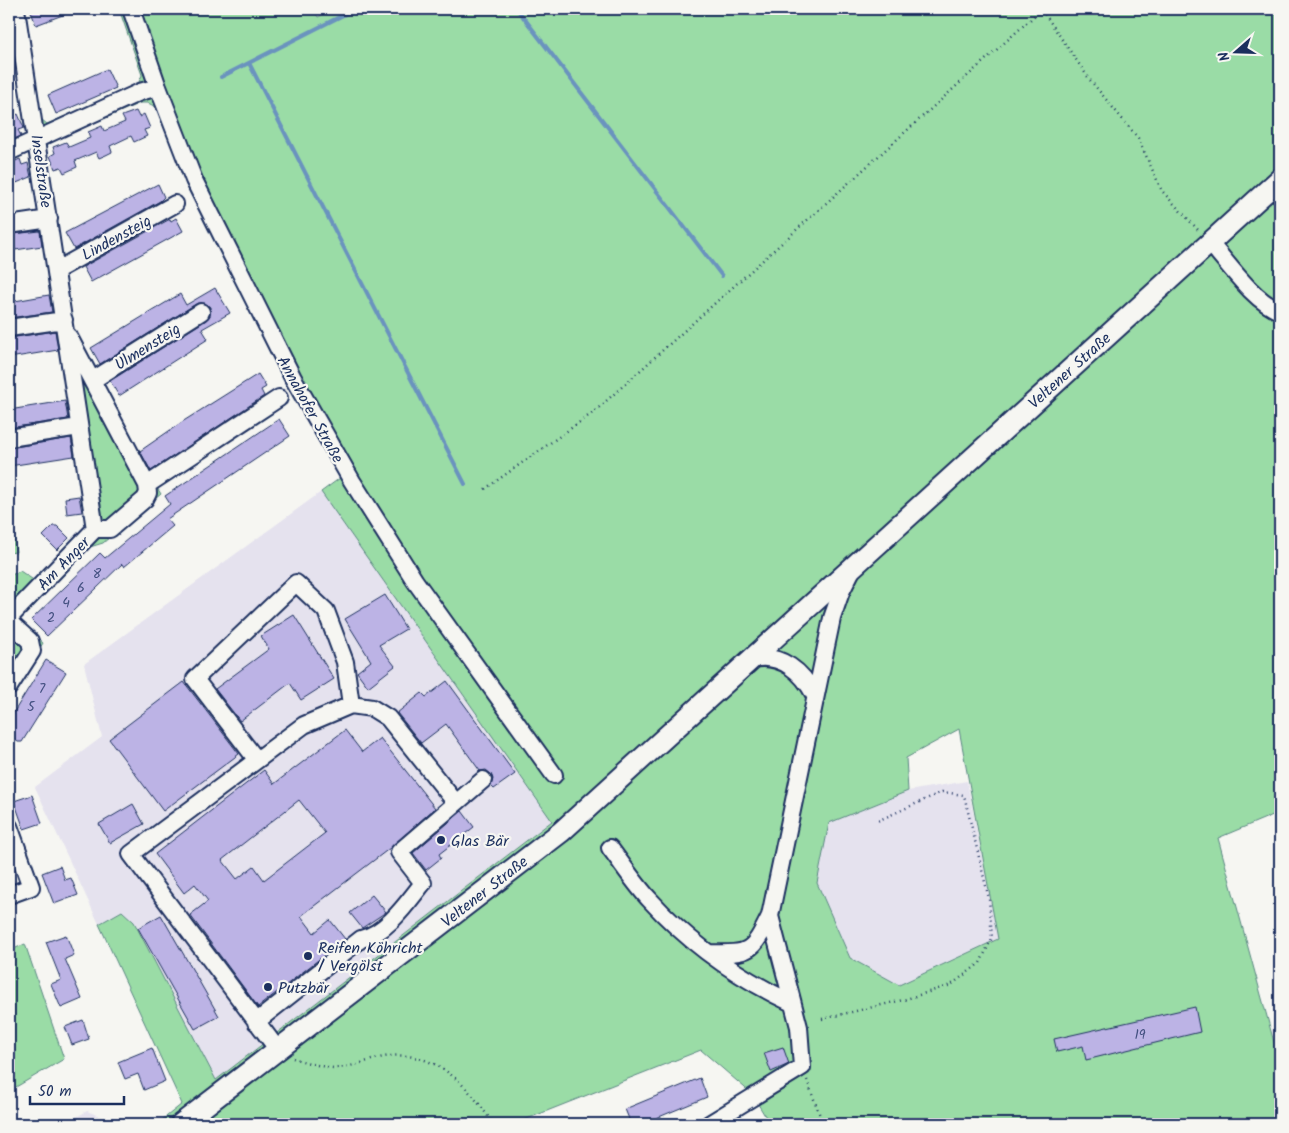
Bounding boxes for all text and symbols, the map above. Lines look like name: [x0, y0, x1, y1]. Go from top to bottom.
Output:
north arrow: [1212, 28, 1262, 78]
text: N: [1213, 48, 1237, 64]
street label: Inselstraße: [23, 133, 58, 209]
street label: Lindensteig: [77, 209, 156, 268]
street label: Ulmensteig: [110, 317, 186, 377]
street label: Veltener Straße: [1023, 327, 1117, 415]
street label: Annahofer Straße: [270, 352, 349, 468]
street label: Am Anger: [32, 530, 98, 597]
house number: 8: [93, 563, 102, 585]
house number: 6: [77, 577, 85, 599]
house number: 4: [62, 592, 70, 614]
house number: 2: [47, 607, 55, 629]
house number: 7: [39, 678, 46, 700]
house number: 5: [27, 696, 36, 718]
place label: Glas Bär: [451, 829, 510, 854]
marker: Glas Bär: [435, 834, 447, 846]
street label: Veltener Straße: [436, 850, 534, 934]
place label: Reifen Köhricht / Vergölst: [318, 936, 424, 979]
marker: Reifen Köhricht / Vergölst: [302, 950, 314, 962]
place label: Putzbär: [278, 976, 331, 1001]
marker: Putzbär: [262, 981, 274, 993]
house number: 19: [1134, 1024, 1146, 1046]
scale bar: [30, 1073, 124, 1105]
text: 50 m: [38, 1080, 72, 1104]

